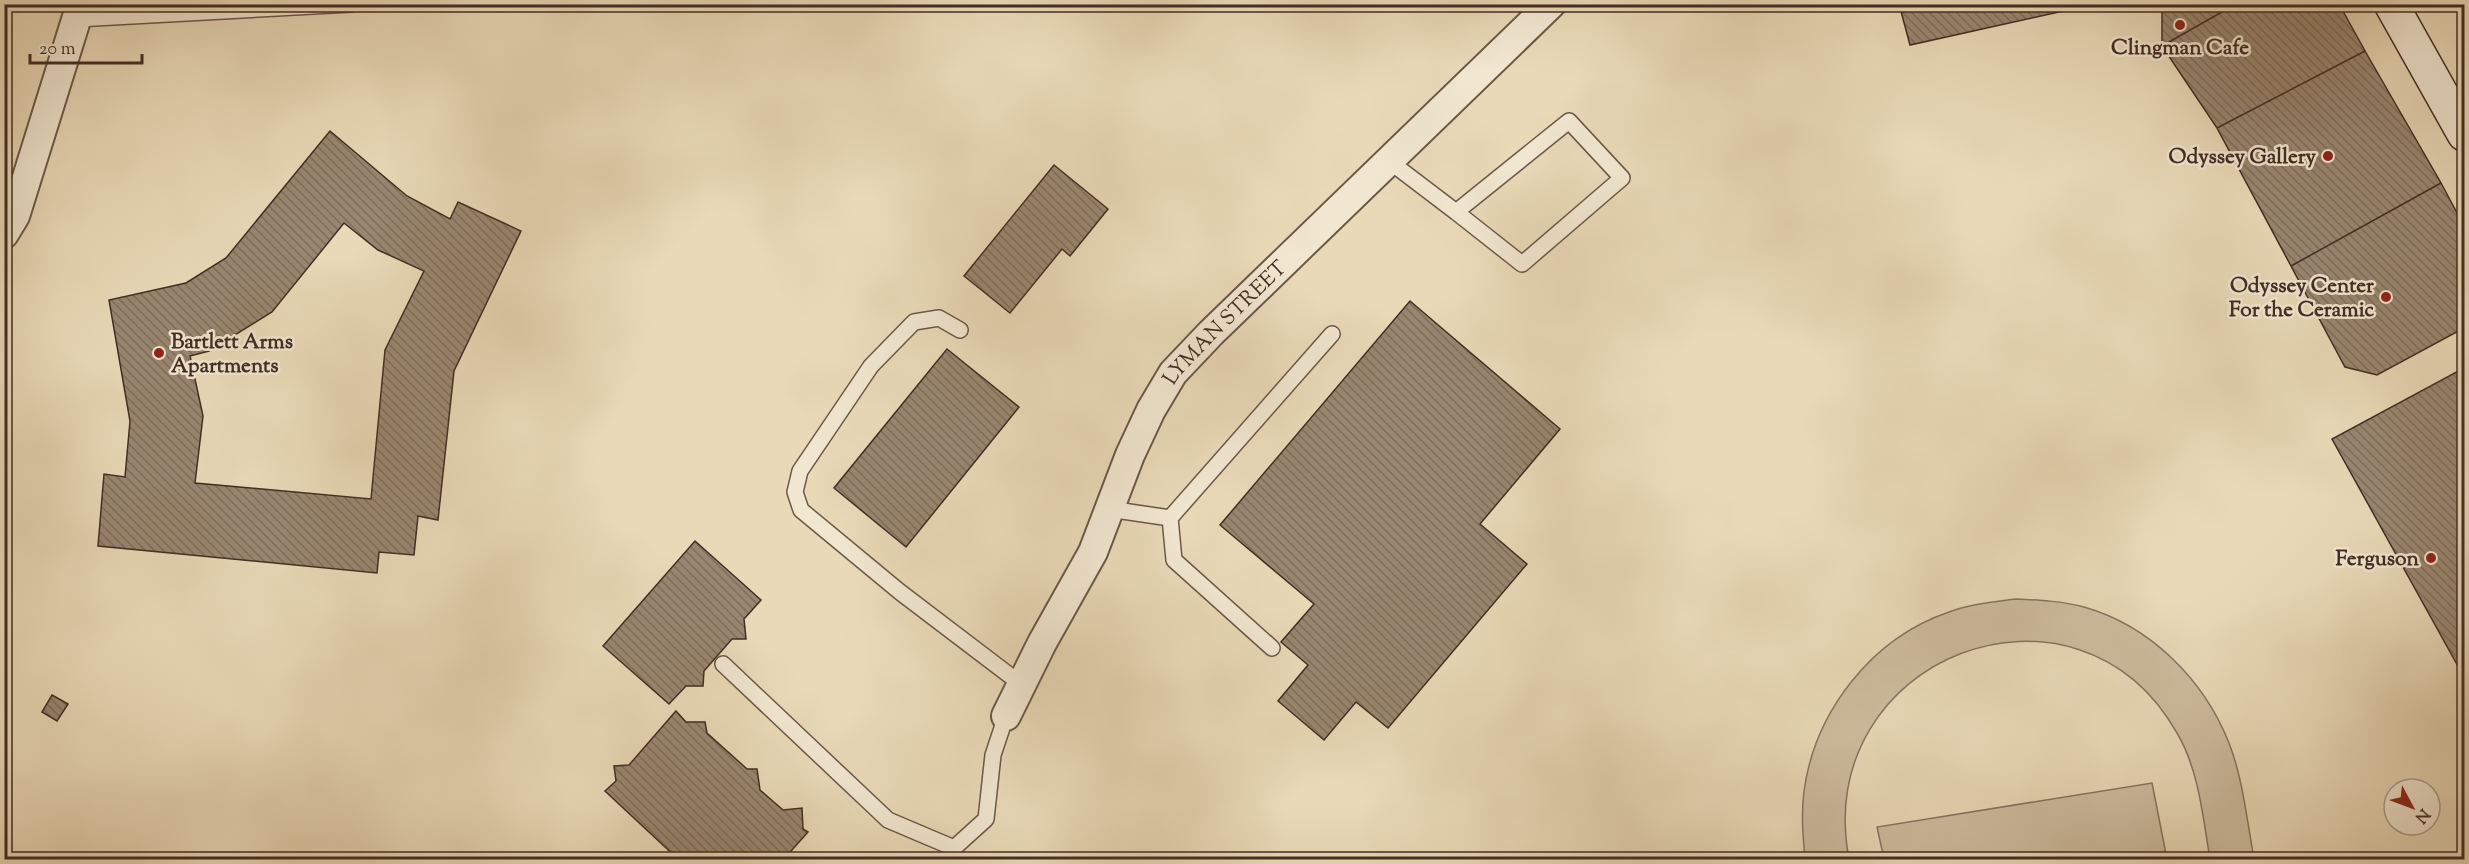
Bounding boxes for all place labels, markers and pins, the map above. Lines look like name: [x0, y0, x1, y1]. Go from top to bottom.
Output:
marker: Clingman Cafe: [2173, 18, 2187, 32]
place label: Clingman Cafe: [2111, 34, 2249, 64]
place label: Odyssey Gallery: [2169, 143, 2317, 173]
marker: Odyssey Gallery: [2321, 149, 2335, 163]
place label: Odyssey Center For the Ceramic: [2229, 272, 2374, 326]
marker: Odyssey Center For the Ceramic: [2379, 290, 2393, 304]
place label: Bartlett Arms Apartments: [171, 328, 293, 382]
marker: Bartlett Arms Apartments: [152, 346, 166, 360]
place label: Ferguson: [2336, 545, 2420, 575]
marker: Ferguson: [2424, 551, 2438, 565]

